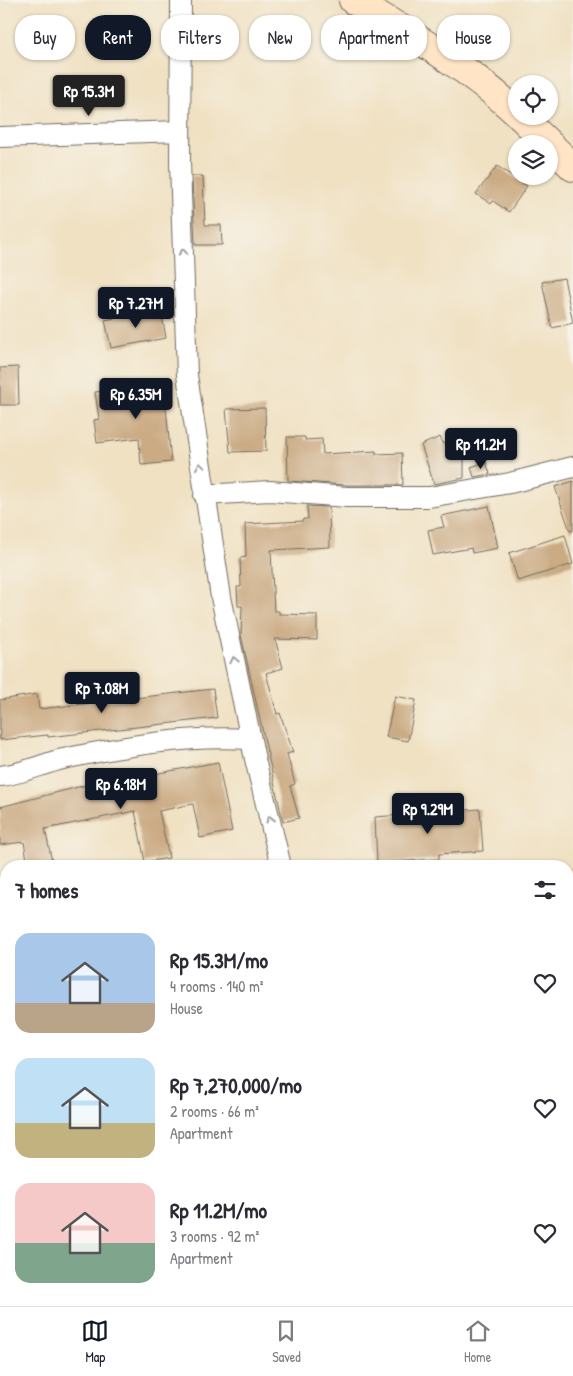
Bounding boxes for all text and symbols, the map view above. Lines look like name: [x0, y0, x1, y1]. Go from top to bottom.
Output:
chip: Buy: [15, 15, 75, 60]
chip: Rent: [85, 15, 151, 60]
chip: Filters: [161, 15, 239, 60]
chip: New: [249, 15, 311, 60]
chip: Apartment: [321, 15, 427, 60]
chip: House: [437, 15, 510, 60]
pin: Rp 15.3M: [37, 74, 141, 117]
map controls: [508, 75, 558, 185]
button: locate: [508, 75, 558, 125]
text: Rp 15.3M: [64, 80, 114, 102]
button: layers: [508, 135, 558, 185]
one-way arrow: [178, 248, 188, 256]
pin: Rp 7.27M: [84, 286, 188, 329]
text: Rp 7.27M: [109, 292, 163, 314]
pin: Rp 6.35M: [84, 378, 188, 420]
text: Rp 6.35M: [110, 383, 162, 405]
pin: Rp 11.2M: [429, 428, 533, 470]
text: Rp 11.2M: [456, 433, 506, 455]
one-way arrow: [195, 462, 206, 470]
one-way arrow: [229, 656, 240, 665]
pin: Rp 7.08M: [50, 672, 154, 714]
text: Rp 7.08M: [76, 677, 128, 699]
pin: Rp 6.18M: [69, 768, 173, 810]
text: Rp 6.18M: [96, 773, 146, 795]
pin: Rp 9.29M: [376, 792, 480, 835]
text: Rp 9.29M: [403, 798, 453, 820]
one-way arrow: [265, 815, 275, 823]
text: 7 homes: [15, 876, 78, 905]
icon: filters: [531, 876, 559, 904]
text: Rp 15.3M/mo: [170, 946, 268, 975]
icon: home: [55, 953, 115, 1013]
icon: heart: [531, 969, 559, 997]
text: 4 rooms · 140 m²: [170, 975, 264, 997]
text: House: [170, 997, 203, 1019]
text: Rp 7,270,000/mo: [170, 1071, 302, 1100]
icon: home: [55, 1078, 115, 1138]
icon: heart: [531, 1094, 559, 1122]
text: 2 rooms · 66 m²: [170, 1100, 259, 1122]
text: Apartment: [170, 1122, 233, 1144]
text: Rp 11.2M/mo: [170, 1196, 267, 1225]
icon: home: [55, 1203, 115, 1263]
icon: heart: [531, 1219, 559, 1247]
text: 3 rooms · 92 m²: [170, 1225, 259, 1247]
text: Apartment: [170, 1247, 233, 1269]
tab: Map: [81, 1317, 109, 1366]
tab: Saved: [272, 1317, 301, 1366]
tab: Home: [464, 1317, 492, 1366]

